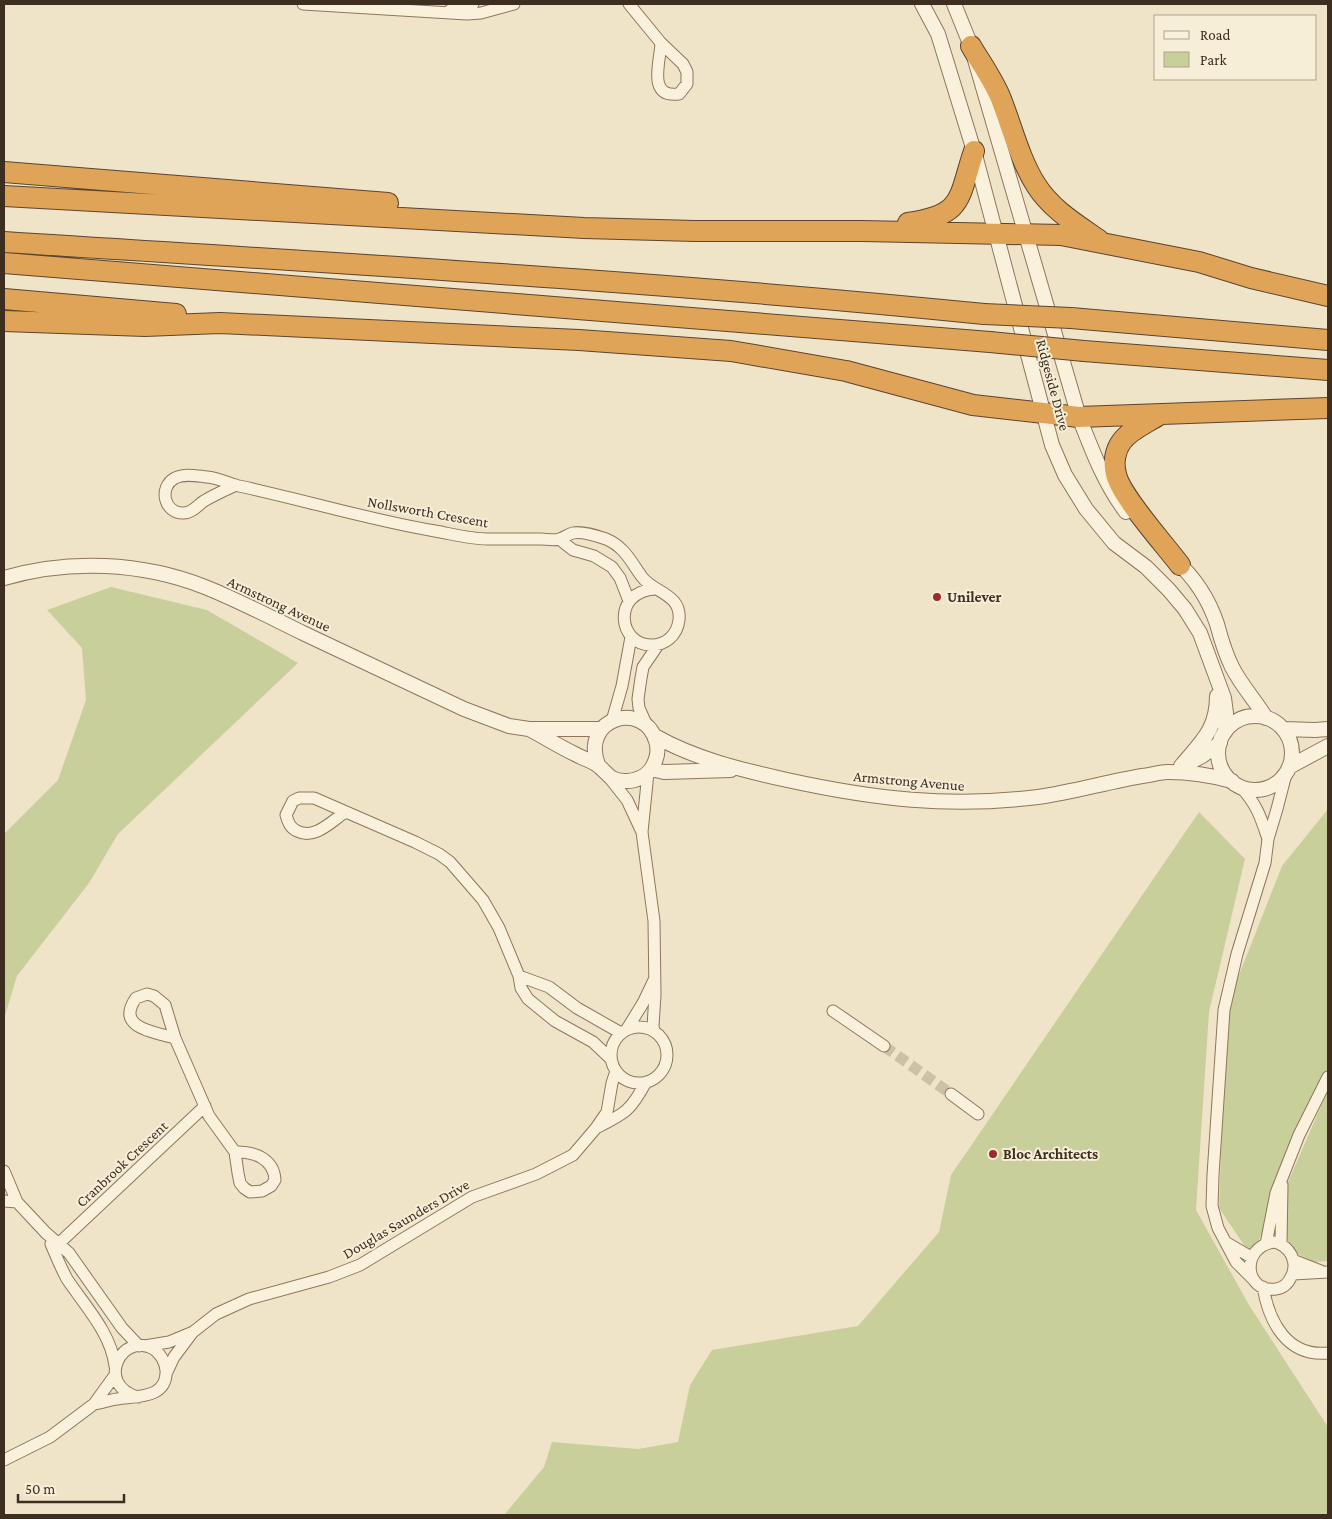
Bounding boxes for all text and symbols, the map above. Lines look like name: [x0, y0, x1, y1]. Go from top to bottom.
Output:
legend: [1154, 15, 1317, 80]
text: Road: [1200, 27, 1231, 43]
text: Park: [1200, 52, 1227, 68]
street label: Ridgeside Drive: [1032, 338, 1073, 433]
street label: Nollsworth Crescent: [366, 493, 491, 531]
street label: Armstrong Avenue: [225, 573, 333, 636]
place label: Unilever: [947, 589, 1002, 605]
marker: Unilever: [931, 591, 943, 603]
street label: Armstrong Avenue: [853, 768, 966, 795]
street label: Cranbrook Crescent: [73, 1117, 172, 1210]
place label: Bloc Architects: [1003, 1146, 1098, 1162]
marker: Bloc Architects: [987, 1148, 999, 1160]
street label: Douglas Saunders Drive: [340, 1176, 473, 1263]
scale bar: [18, 1472, 124, 1504]
text: 50 m: [25, 1481, 55, 1497]

